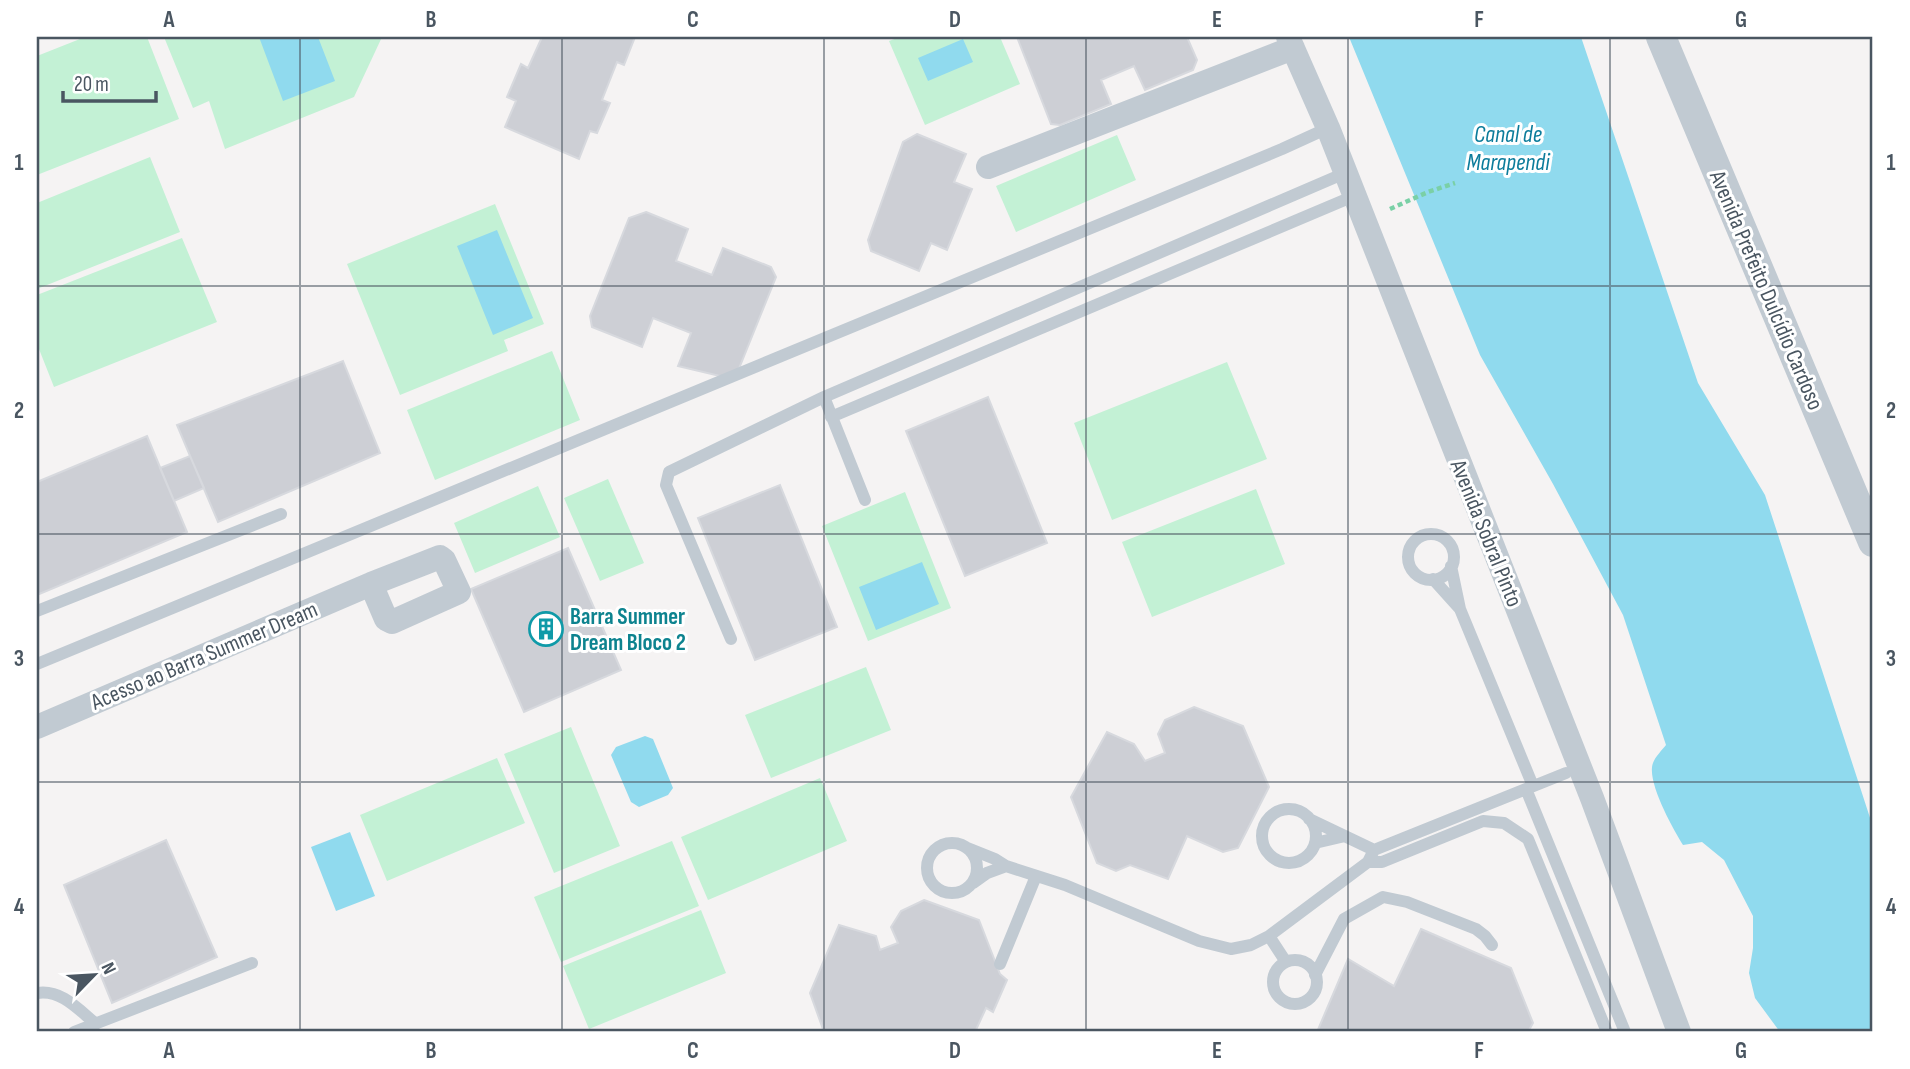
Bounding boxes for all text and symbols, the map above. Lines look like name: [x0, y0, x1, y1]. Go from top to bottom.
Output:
text: A: [163, 6, 176, 34]
text: B: [426, 6, 437, 34]
text: C: [687, 6, 699, 34]
text: D: [949, 6, 961, 34]
text: E: [1212, 6, 1222, 34]
text: F: [1474, 6, 1484, 34]
text: G: [1735, 6, 1747, 34]
scale bar: [63, 60, 156, 104]
text: 20 m: [74, 72, 109, 97]
water label: Canal de Marapendi: [1466, 120, 1550, 177]
text: 1: [14, 149, 24, 177]
text: 1: [1886, 149, 1896, 177]
street label: Avenida Prefeito Dulcídio Cardoso: [1703, 166, 1829, 414]
text: 2: [14, 397, 24, 425]
text: 2: [1886, 397, 1896, 425]
street label: Avenida Sobral Pinto: [1443, 455, 1528, 611]
street label: Acesso ao Barra Summer Dream: [86, 595, 322, 717]
place label: Barra Summer Dream Bloco 2: [570, 603, 686, 657]
building icon: Barra Summer Dream Bloco 2: [527, 610, 565, 648]
text: 3: [14, 645, 24, 673]
text: 3: [1886, 645, 1896, 673]
text: 4: [14, 893, 25, 921]
text: 4: [1886, 893, 1897, 921]
north arrow: [60, 940, 130, 1010]
text: N: [95, 959, 121, 978]
text: A: [163, 1037, 176, 1065]
text: B: [426, 1037, 437, 1065]
text: C: [687, 1037, 699, 1065]
text: D: [949, 1037, 961, 1065]
text: E: [1212, 1037, 1222, 1065]
text: F: [1474, 1037, 1484, 1065]
text: G: [1735, 1037, 1747, 1065]

